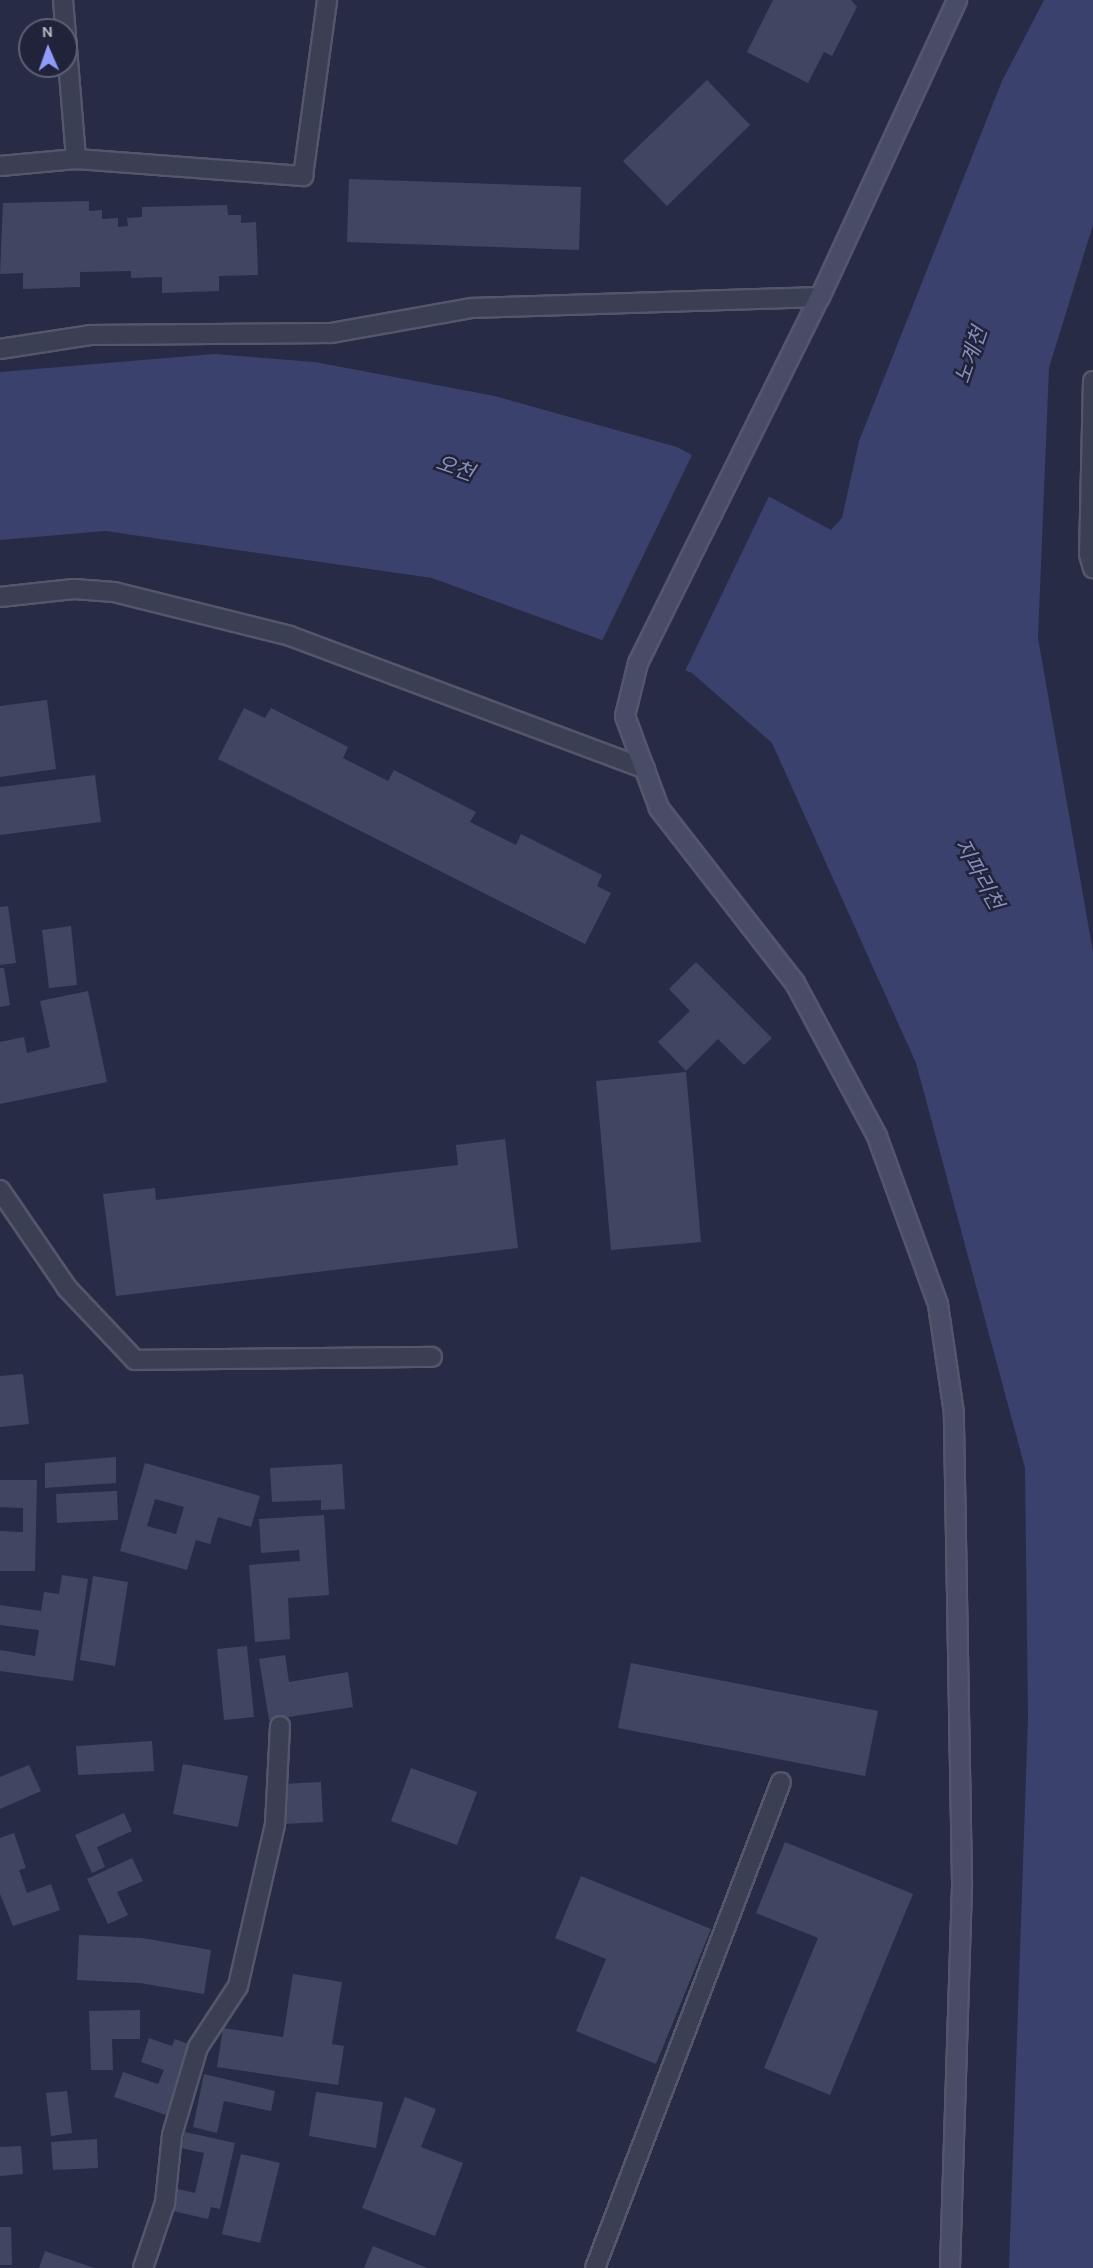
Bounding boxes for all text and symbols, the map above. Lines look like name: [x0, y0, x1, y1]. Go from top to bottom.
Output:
north arrow: [18, 18, 78, 78]
text: N: [41, 22, 53, 41]
water label: 노계천: [950, 323, 992, 387]
water label: 오천: [433, 450, 477, 486]
water label: 지파리천: [949, 834, 1009, 914]

